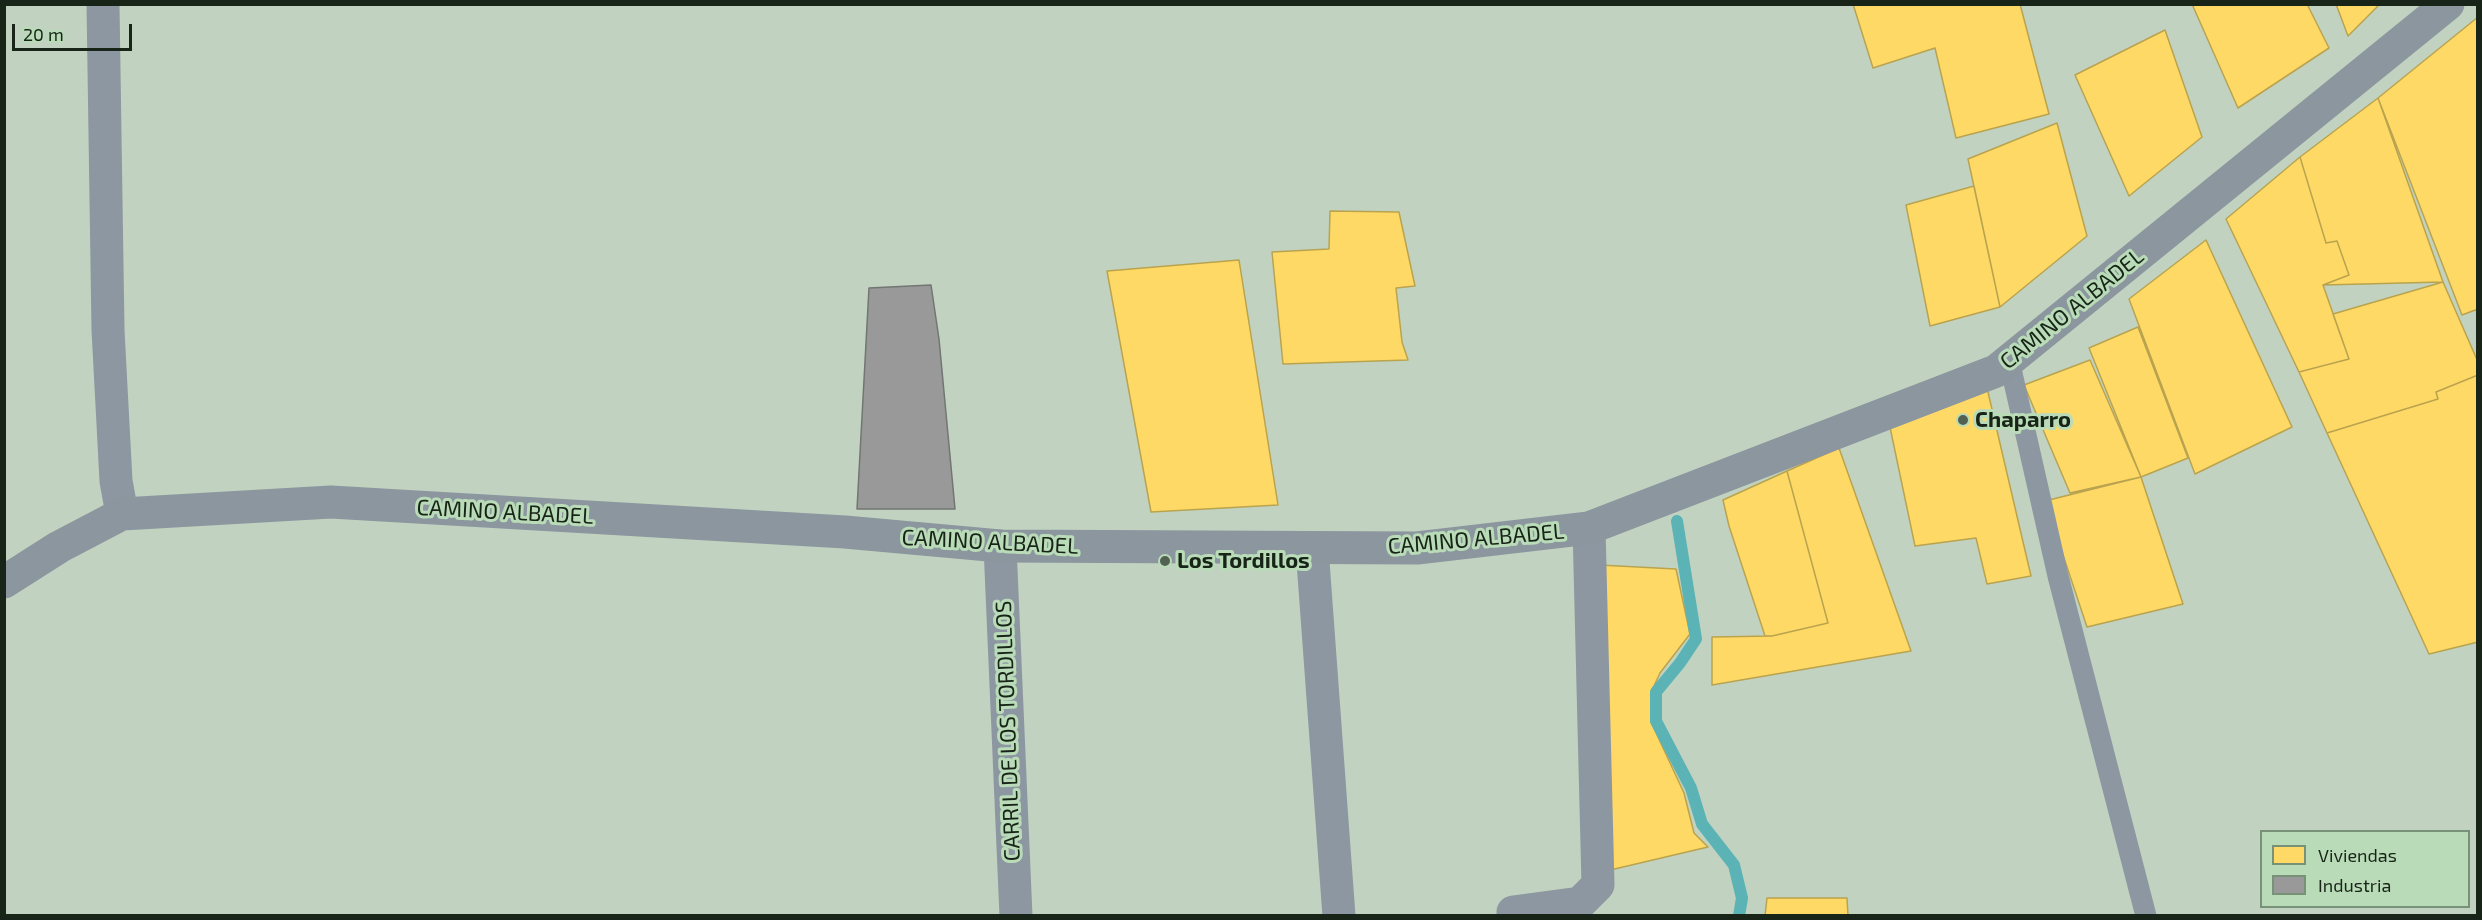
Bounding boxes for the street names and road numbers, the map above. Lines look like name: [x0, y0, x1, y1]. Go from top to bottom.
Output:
street label: CAMINO ALBADEL: [1995, 243, 2149, 375]
street label: CAMINO ALBADEL: [416, 494, 594, 530]
street label: CAMINO ALBADEL: [1387, 518, 1565, 560]
street label: CAMINO ALBADEL: [901, 524, 1079, 560]
street label: CARRIL DE LOS TORDILLOS: [990, 600, 1026, 862]

